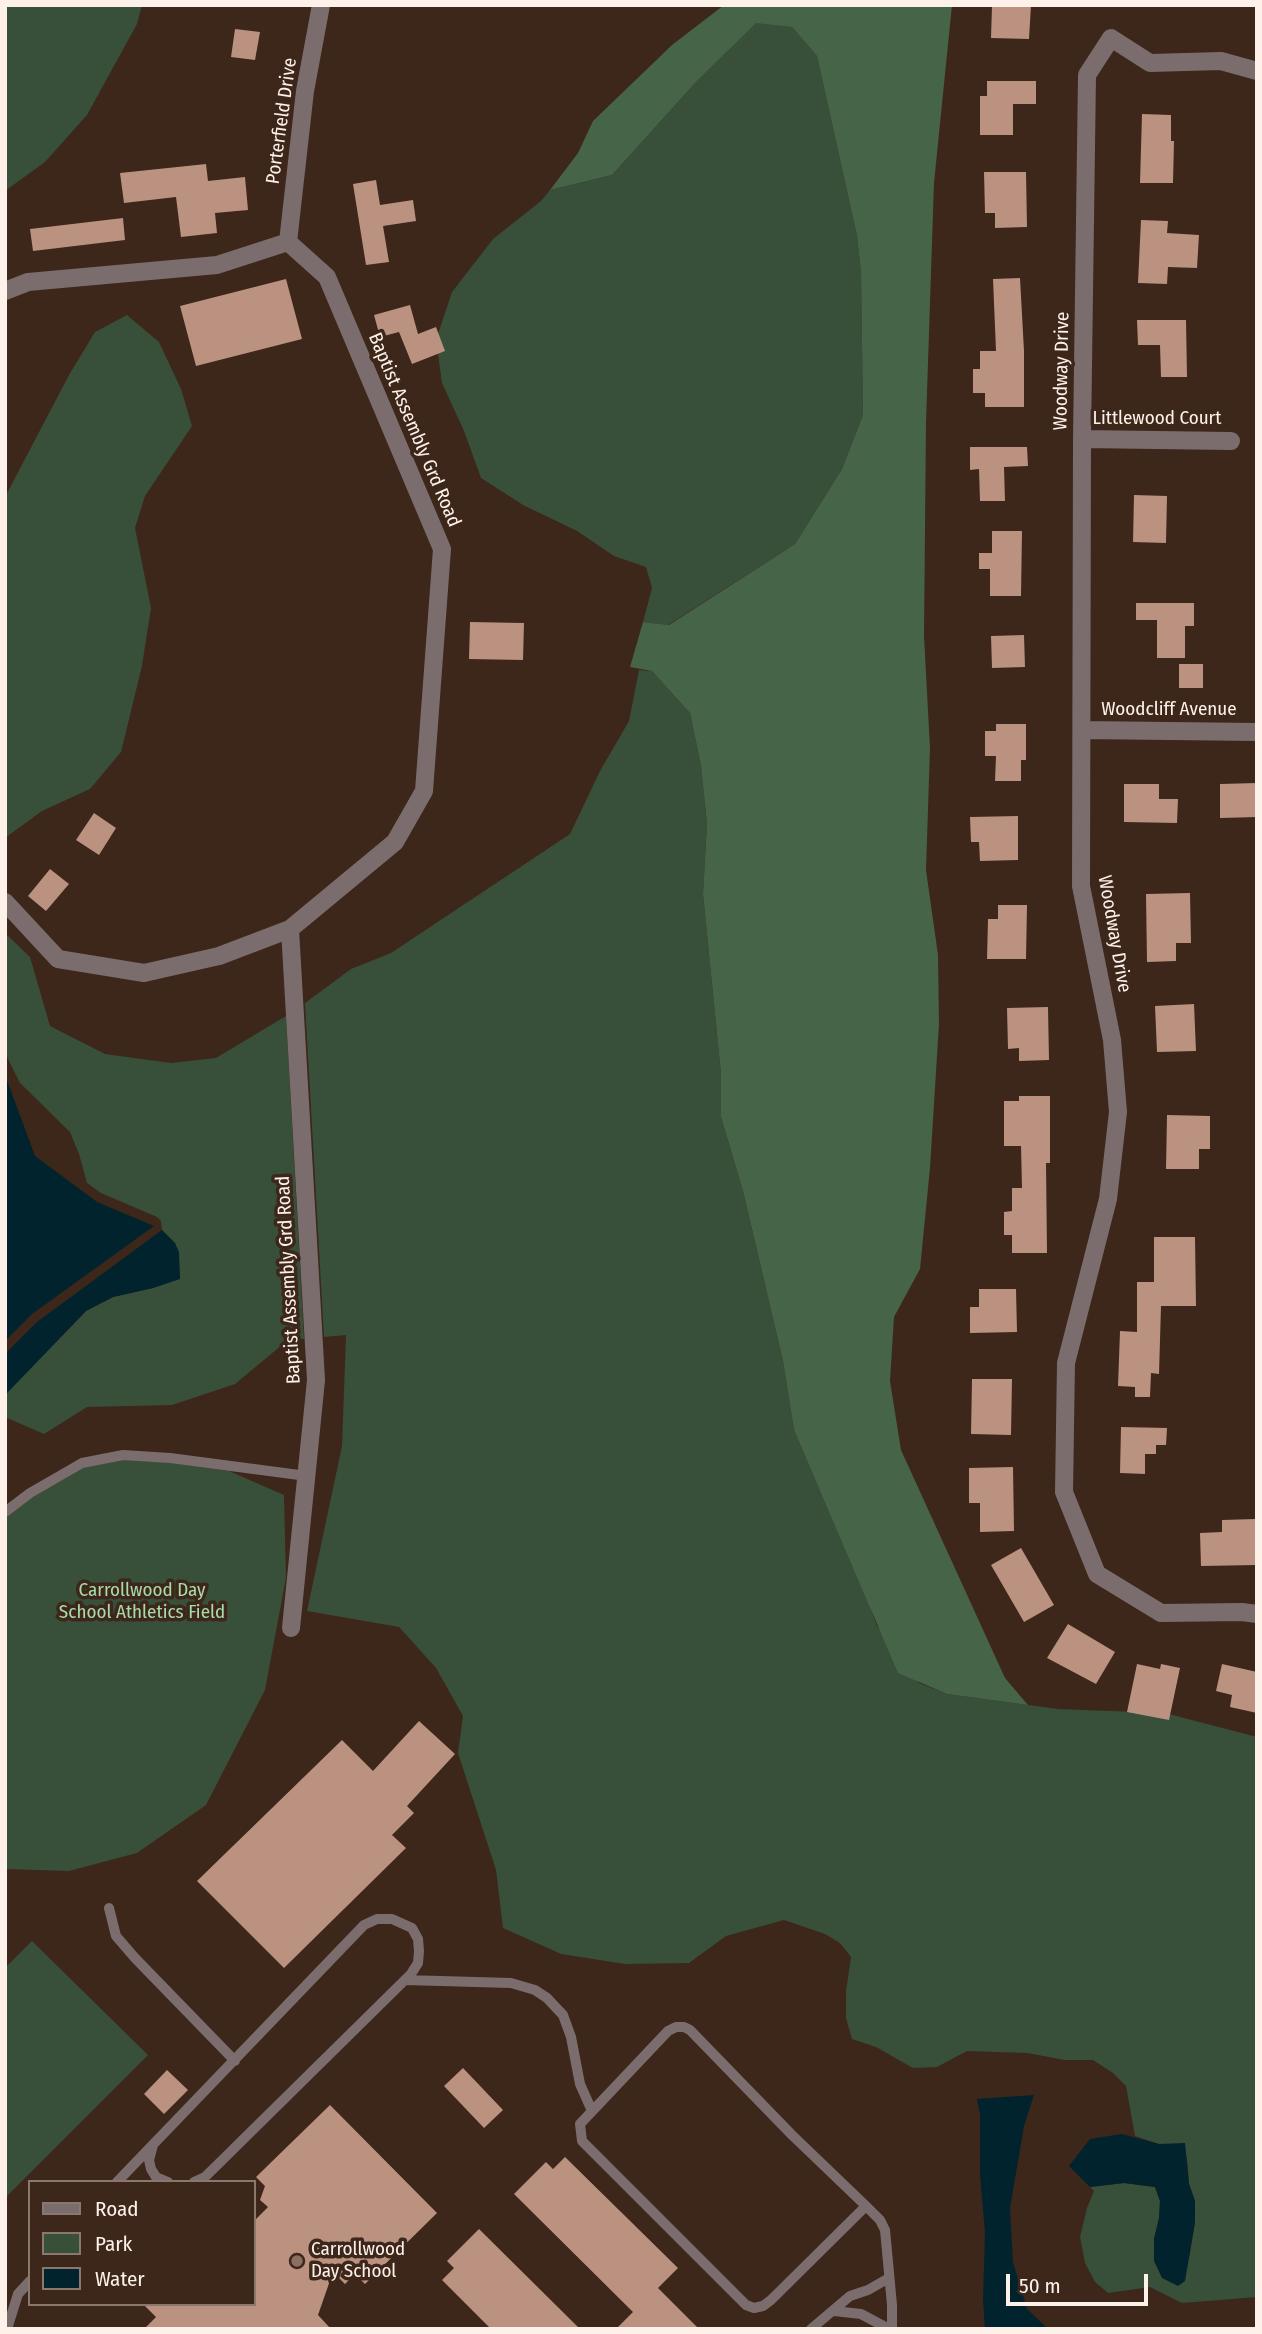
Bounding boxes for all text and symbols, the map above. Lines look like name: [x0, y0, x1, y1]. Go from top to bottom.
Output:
street label: Porterfield Drive: [262, 57, 302, 185]
street label: Woodway Drive: [1050, 312, 1074, 430]
street label: Baptist Assembly Grd Road: [363, 330, 465, 530]
street label: Littlewood Court: [1093, 408, 1221, 430]
street label: Woodcliff Avenue: [1101, 699, 1237, 721]
street label: Woodway Drive: [1092, 874, 1136, 994]
street label: Baptist Assembly Grd Road: [272, 1175, 306, 1385]
park label: Carrollwood Day School Athletics Field: [59, 1580, 225, 1624]
legend: [28, 2180, 256, 2306]
text: Road: [95, 2196, 139, 2222]
text: Park: [95, 2231, 132, 2257]
place label: Carrollwood Day School: [311, 2239, 405, 2283]
marker: Carrollwood Day School: [289, 2253, 305, 2269]
scale bar: [1010, 2260, 1152, 2304]
text: Water: [95, 2266, 145, 2292]
text: 50 m: [1019, 2273, 1061, 2299]

